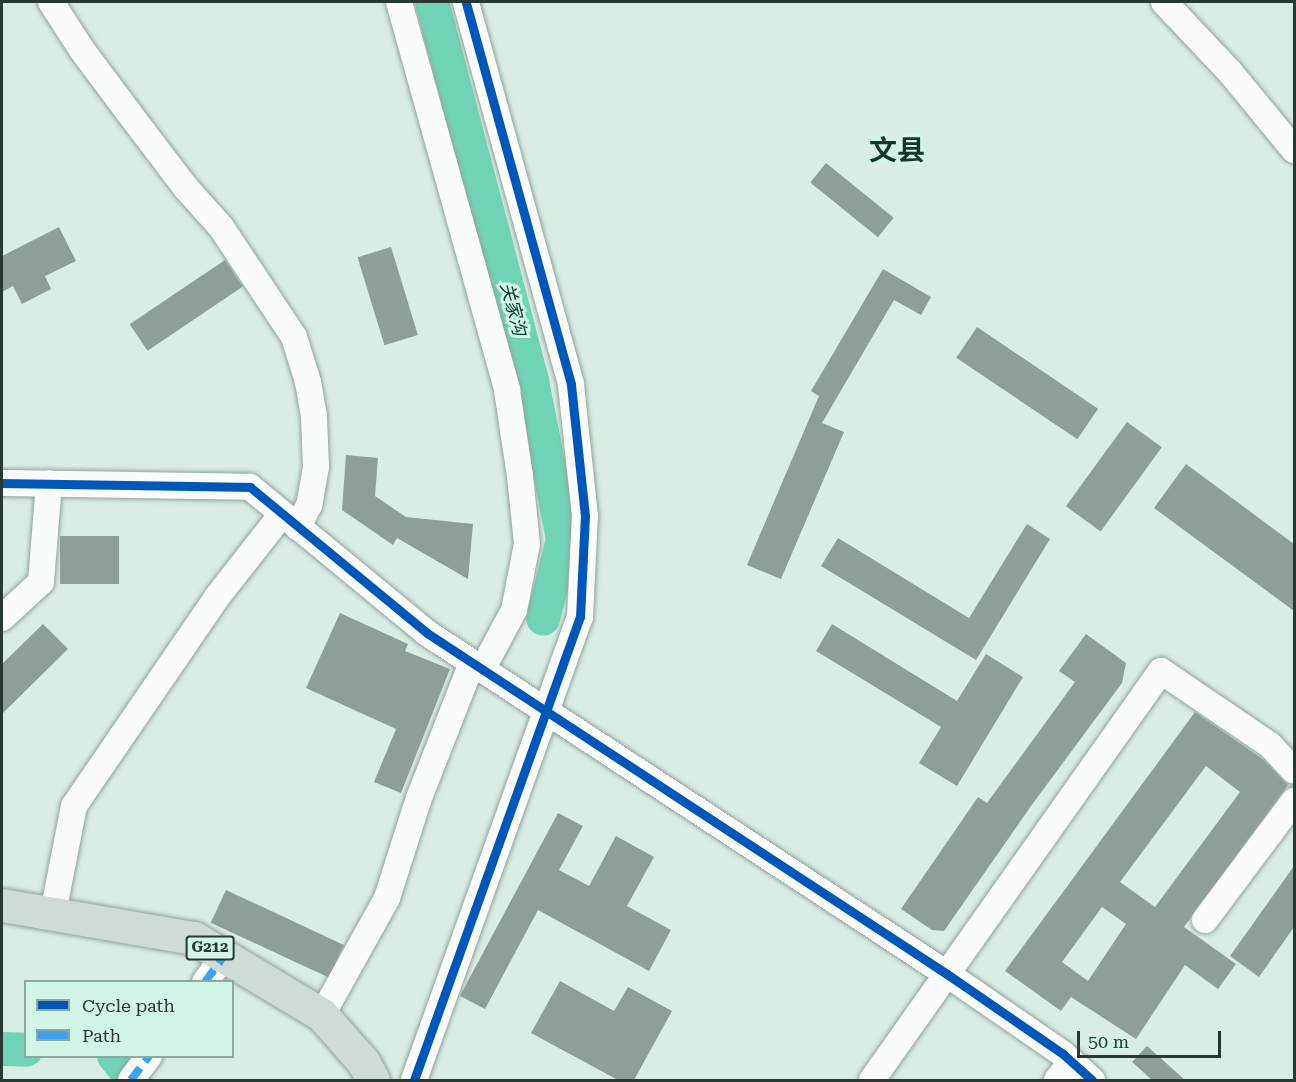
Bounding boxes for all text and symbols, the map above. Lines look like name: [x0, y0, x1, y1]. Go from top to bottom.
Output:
district label: 文县: [869, 134, 925, 168]
water label: 关家沟: [496, 280, 530, 338]
road number: G212: [184, 936, 236, 960]
legend: [24, 980, 234, 1058]
text: Cycle path: [82, 995, 175, 1016]
scale bar: [1080, 1019, 1224, 1057]
text: Path: [82, 1025, 121, 1046]
text: 50 m: [1088, 1031, 1129, 1052]

